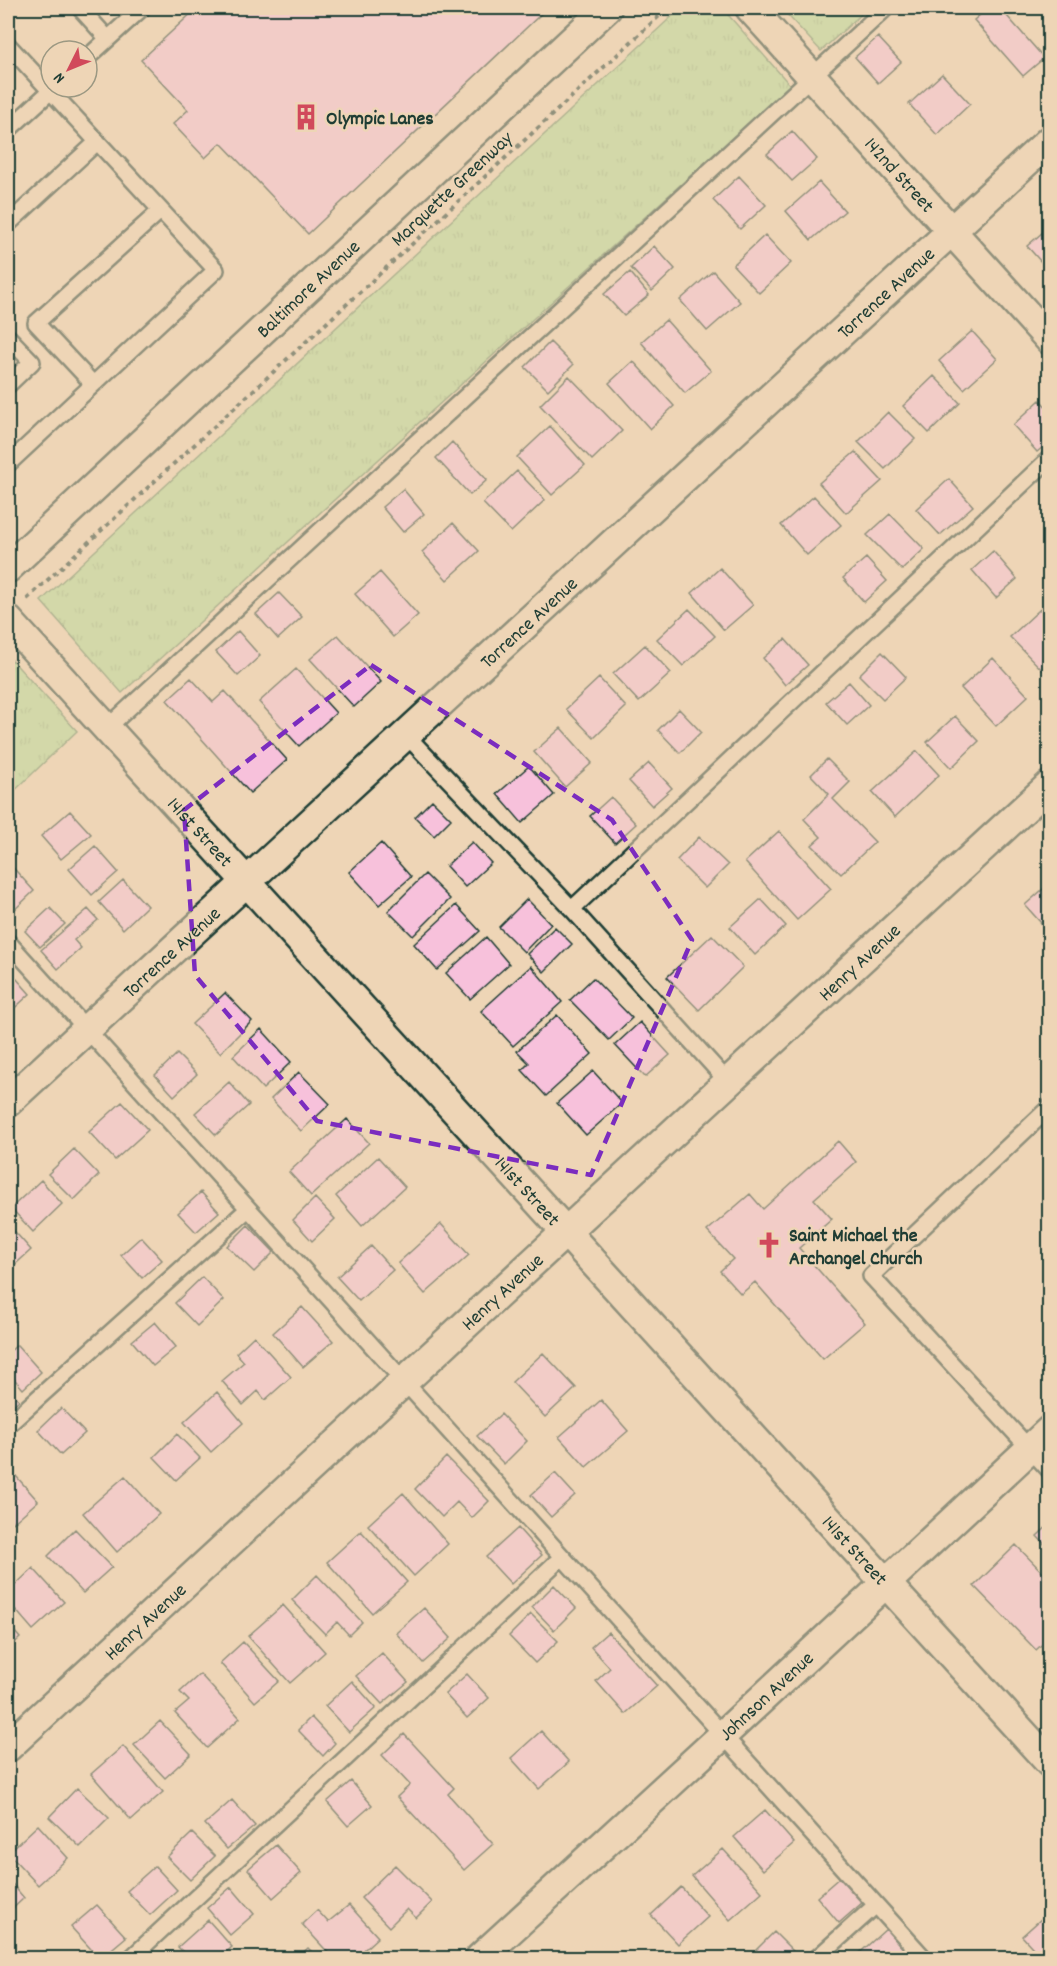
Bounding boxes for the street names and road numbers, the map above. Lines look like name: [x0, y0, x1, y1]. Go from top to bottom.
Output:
street label: Marquette Greenway: [386, 126, 521, 254]
street label: 142nd Street: [856, 132, 940, 220]
street label: Baltimore Avenue: [251, 234, 368, 346]
street label: Torrence Avenue: [832, 242, 943, 347]
street label: Torrence Avenue: [475, 571, 586, 676]
street label: 141st Street: [159, 792, 238, 875]
street label: Torrence Avenue: [118, 901, 228, 1006]
street label: Henry Avenue: [813, 918, 908, 1009]
street label: 141st Street: [487, 1151, 565, 1234]
street label: Henry Avenue: [456, 1248, 551, 1339]
street label: 141st Street: [814, 1510, 893, 1593]
street label: Henry Avenue: [99, 1578, 194, 1668]
street label: Johnson Avenue: [714, 1646, 821, 1749]

